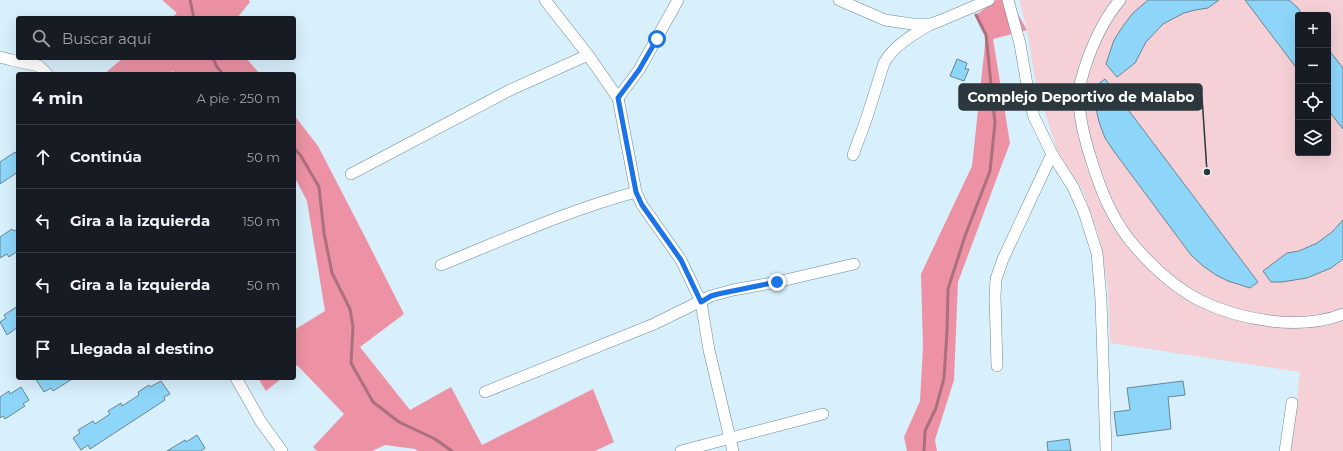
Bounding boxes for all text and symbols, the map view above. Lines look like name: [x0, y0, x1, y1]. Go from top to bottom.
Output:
map controls: [1295, 12, 1331, 156]
button: +: [1295, 12, 1331, 48]
search box: [16, 16, 296, 60]
icon: search: [30, 27, 52, 49]
text: Buscar aquí: [62, 29, 151, 48]
route start: [648, 30, 666, 48]
button: −: [1295, 48, 1331, 84]
callout: Complejo Deportivo de Malabo: [959, 84, 1202, 110]
button: locate: [1295, 84, 1331, 120]
text: 4 min: [32, 88, 83, 108]
text: Complejo Deportivo de Malabo: [967, 88, 1195, 106]
text: A pie · 250 m: [196, 90, 280, 106]
button: layers: [1295, 120, 1331, 156]
icon: ahead: [32, 146, 54, 168]
text: Continúa: [70, 147, 142, 166]
text: 50 m: [247, 149, 280, 165]
icon: left: [32, 210, 54, 232]
text: Gira a la izquierda: [70, 211, 210, 230]
text: 150 m: [242, 213, 280, 229]
route end: [768, 273, 786, 291]
icon: left: [32, 274, 54, 296]
text: Gira a la izquierda: [70, 275, 210, 294]
text: 50 m: [247, 277, 280, 293]
icon: arrive: [32, 338, 54, 360]
text: Llegada al destino: [70, 339, 214, 358]

